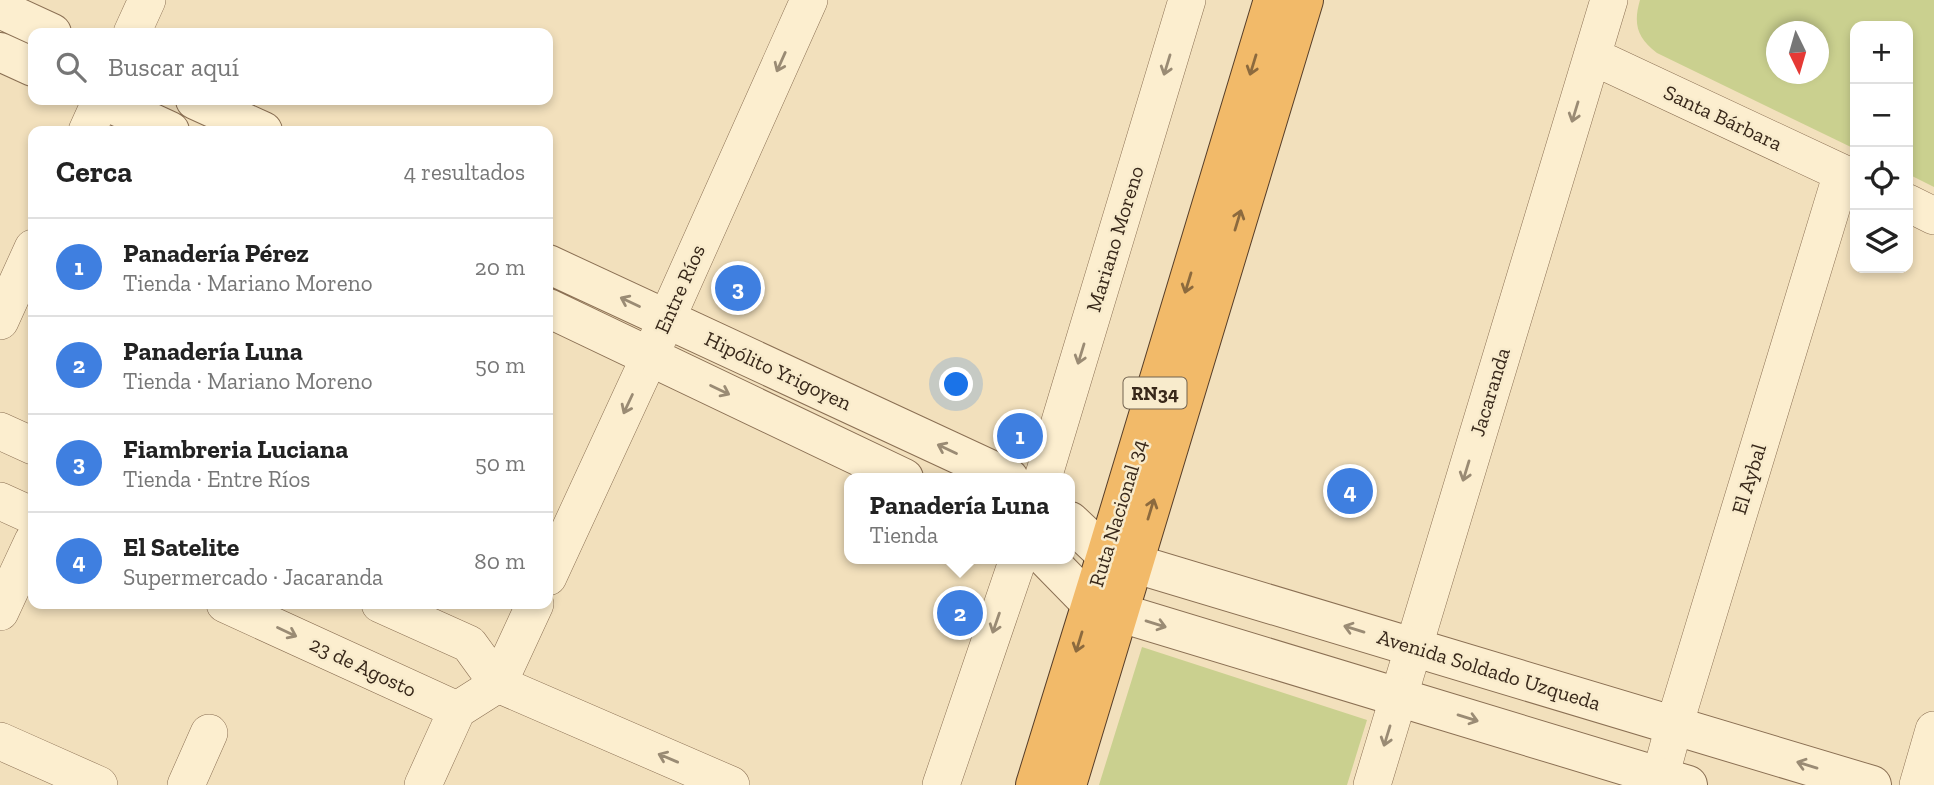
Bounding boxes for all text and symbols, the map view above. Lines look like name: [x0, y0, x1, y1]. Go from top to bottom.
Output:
north arrow: [1766, 21, 1829, 84]
map controls: [1850, 21, 1913, 273]
button: +: [1850, 21, 1913, 84]
search box: [28, 28, 553, 105]
icon: search: [52, 48, 90, 86]
text: Buscar aquí: [108, 51, 239, 83]
one-way arrow: [774, 51, 787, 73]
one-way arrow: [1160, 54, 1173, 76]
one-way arrow: [1246, 54, 1259, 76]
street label: Santa Bárbara: [1660, 79, 1787, 156]
button: −: [1850, 84, 1913, 147]
one-way arrow: [1567, 101, 1580, 123]
button: locate: [1850, 147, 1913, 210]
text: Cerca: [56, 154, 132, 190]
text: 4 resultados: [404, 158, 525, 186]
street label: Mariano Moreno: [1080, 163, 1149, 315]
one-way arrow: [1232, 210, 1245, 232]
button: layers: [1850, 210, 1913, 273]
text: Panadería Pérez: [123, 237, 309, 269]
street label: Entre Ríos: [649, 241, 710, 337]
text: 1: [74, 253, 84, 281]
text: 20 m: [475, 253, 525, 281]
pin: 3: [715, 262, 761, 314]
text: Tienda · Mariano Moreno: [123, 269, 372, 297]
one-way arrow: [1180, 272, 1193, 294]
one-way arrow: [620, 295, 641, 308]
street label: Hipólito Yrigoyen: [701, 326, 856, 415]
text: Panadería Luna: [123, 335, 303, 367]
one-way arrow: [1073, 342, 1086, 364]
street label: Jacaranda: [1464, 344, 1515, 439]
text: 2: [73, 351, 85, 379]
text: 50 m: [475, 351, 525, 379]
text: Tienda · Mariano Moreno: [123, 367, 372, 395]
your location: [939, 367, 973, 401]
road number: RN34: [1124, 378, 1186, 408]
one-way arrow: [709, 383, 730, 397]
one-way arrow: [621, 393, 634, 414]
pin: 1: [997, 410, 1043, 462]
text: Fiambreria Luciana: [123, 433, 348, 465]
street label: Ruta Nacional 34: [1083, 436, 1152, 590]
street label: El Aybal: [1726, 440, 1771, 517]
one-way arrow: [937, 442, 958, 456]
text: 3: [73, 449, 85, 477]
text: 50 m: [475, 449, 525, 477]
one-way arrow: [1459, 459, 1471, 481]
text: Tienda · Entre Ríos: [123, 465, 310, 493]
pin: 4: [1327, 465, 1373, 517]
popup: [844, 473, 1075, 564]
text: Panadería Luna: [870, 489, 1049, 521]
one-way arrow: [1145, 498, 1158, 520]
text: Tienda: [870, 521, 938, 549]
text: El Satelite: [123, 531, 239, 563]
text: 4: [72, 547, 86, 575]
text: 80 m: [474, 547, 525, 575]
text: Supermercado · Jacaranda: [123, 563, 383, 591]
pin: 2: [937, 587, 983, 639]
one-way arrow: [989, 612, 1001, 634]
one-way arrow: [1145, 618, 1167, 631]
one-way arrow: [1343, 622, 1365, 635]
street label: Avenida Soldado Uzqueda: [1374, 624, 1604, 715]
one-way arrow: [276, 626, 297, 639]
one-way arrow: [1072, 630, 1085, 652]
street label: 23 de Agosto: [306, 631, 420, 702]
one-way arrow: [1456, 713, 1478, 726]
one-way arrow: [1380, 724, 1392, 746]
one-way arrow: [658, 751, 679, 764]
one-way arrow: [1796, 758, 1818, 771]

